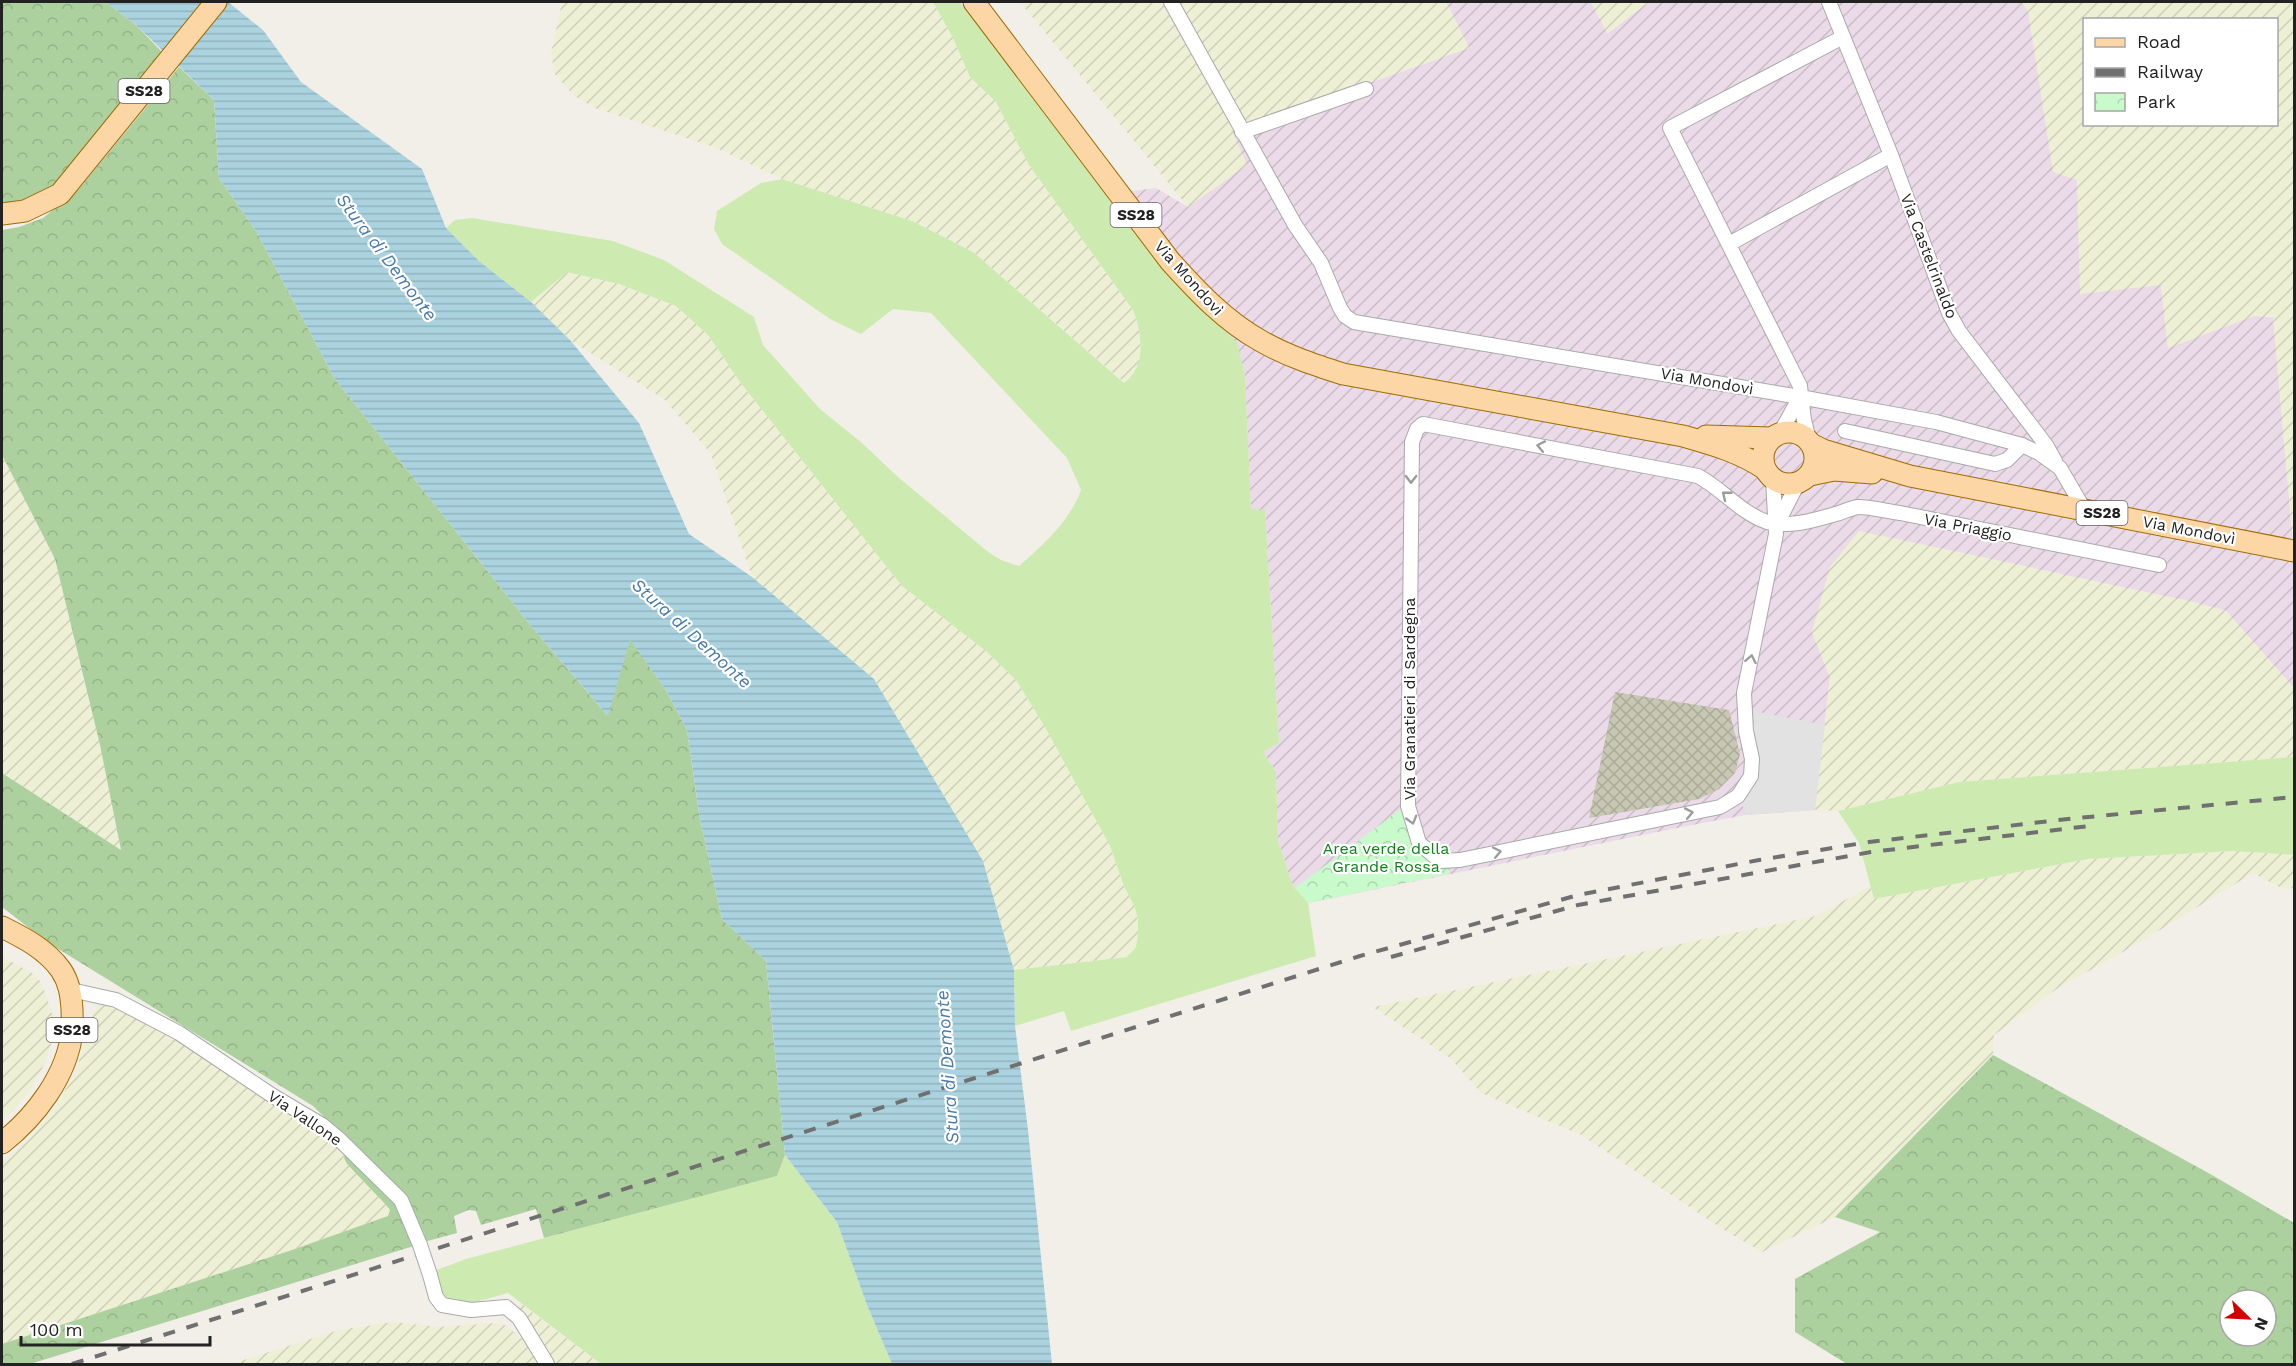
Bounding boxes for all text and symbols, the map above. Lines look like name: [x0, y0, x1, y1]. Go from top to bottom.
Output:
legend: [2083, 18, 2278, 126]
text: Road: [2137, 31, 2181, 52]
text: Railway: [2137, 61, 2204, 82]
road number: SS28: [118, 79, 170, 103]
text: Park: [2137, 91, 2176, 112]
water label: Stura di Demonte: [332, 189, 442, 325]
street label: Via Castelrinaldo: [1896, 191, 1962, 321]
road number: SS28: [1110, 203, 1162, 227]
street label: Via Mondovì: [1150, 237, 1228, 319]
street label: Via Mondovì: [1659, 363, 1755, 399]
one-way arrow: [1536, 440, 1546, 453]
one-way arrow: [1405, 474, 1417, 483]
one-way arrow: [1722, 492, 1733, 503]
road number: SS28: [2076, 501, 2128, 525]
street label: Via Priaggio: [1922, 509, 2014, 545]
street label: Via Mondovì: [2141, 512, 2237, 548]
water label: Stura di Demonte: [628, 574, 756, 692]
street label: Via Granatieri di Sardegna: [1400, 598, 1419, 800]
one-way arrow: [1744, 655, 1757, 665]
one-way arrow: [1683, 807, 1693, 820]
one-way arrow: [1405, 814, 1417, 825]
park label: Area verde della Grande Rossa: [1323, 839, 1449, 876]
one-way arrow: [1492, 846, 1502, 859]
water label: Stura di Demonte: [931, 990, 963, 1144]
road number: SS28: [46, 1018, 98, 1042]
street label: Via Vallone: [264, 1086, 346, 1150]
north arrow: [2218, 1288, 2278, 1348]
scale bar: [21, 1309, 210, 1347]
text: N: [2250, 1315, 2272, 1333]
text: 100 m: [30, 1319, 83, 1340]

